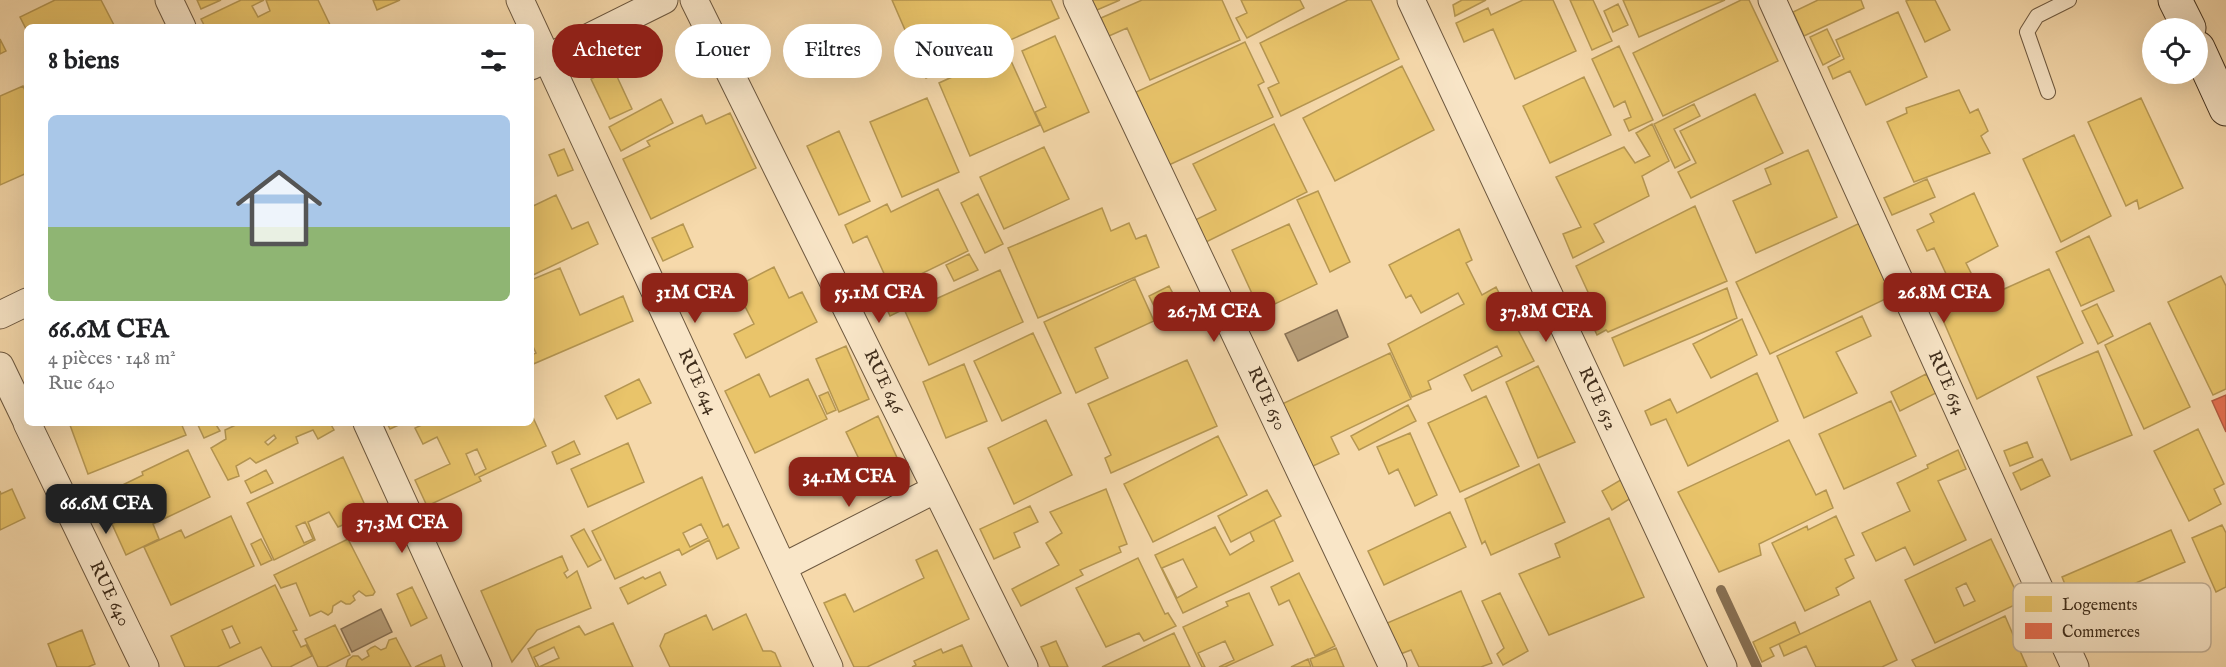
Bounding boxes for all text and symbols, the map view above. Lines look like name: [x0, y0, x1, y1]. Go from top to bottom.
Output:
map controls: [2142, 18, 2208, 84]
button: locate: [2142, 18, 2208, 84]
chip: Acheter: [552, 24, 663, 78]
chip: Louer: [675, 24, 771, 78]
chip: Filtres: [783, 24, 882, 78]
chip: Nouveau: [894, 24, 1014, 78]
text: 8 biens: [48, 44, 119, 77]
icon: filters: [477, 44, 510, 77]
icon: home: [225, 154, 333, 262]
pin: 31M CFA: [640, 273, 750, 324]
pin: 55.1M CFA: [810, 273, 948, 324]
pin: 26.8M CFA: [1875, 273, 2013, 324]
text: 31M CFA: [656, 280, 734, 305]
text: 55.1M CFA: [834, 280, 924, 305]
text: 26.8M CFA: [1897, 280, 1991, 305]
pin: 26.7M CFA: [1145, 292, 1283, 343]
pin: 37.8M CFA: [1477, 292, 1615, 343]
text: 26.7M CFA: [1167, 299, 1261, 324]
text: 37.8M CFA: [1500, 299, 1592, 324]
text: 66.6M CFA: [48, 313, 169, 346]
street label: RUE 644: [672, 345, 722, 419]
text: 4 pièces · 148 m²: [48, 346, 176, 371]
street label: RUE 646: [858, 346, 909, 418]
street label: RUE 654: [1922, 347, 1970, 419]
street label: RUE 650: [1241, 364, 1291, 434]
street label: RUE 652: [1572, 364, 1622, 434]
text: Rue 640: [48, 371, 115, 396]
pin: 34.1M CFA: [780, 457, 918, 508]
text: 34.1M CFA: [803, 464, 895, 489]
pin: 66.6M CFA: [37, 484, 175, 535]
text: 66.6M CFA: [60, 491, 152, 516]
pin: 37.3M CFA: [333, 503, 471, 554]
text: 37.3M CFA: [356, 510, 448, 535]
street label: RUE 640: [83, 558, 135, 630]
legend: [2013, 583, 2211, 652]
text: Logements: [2062, 596, 2138, 616]
text: Commerces: [2062, 623, 2140, 643]

